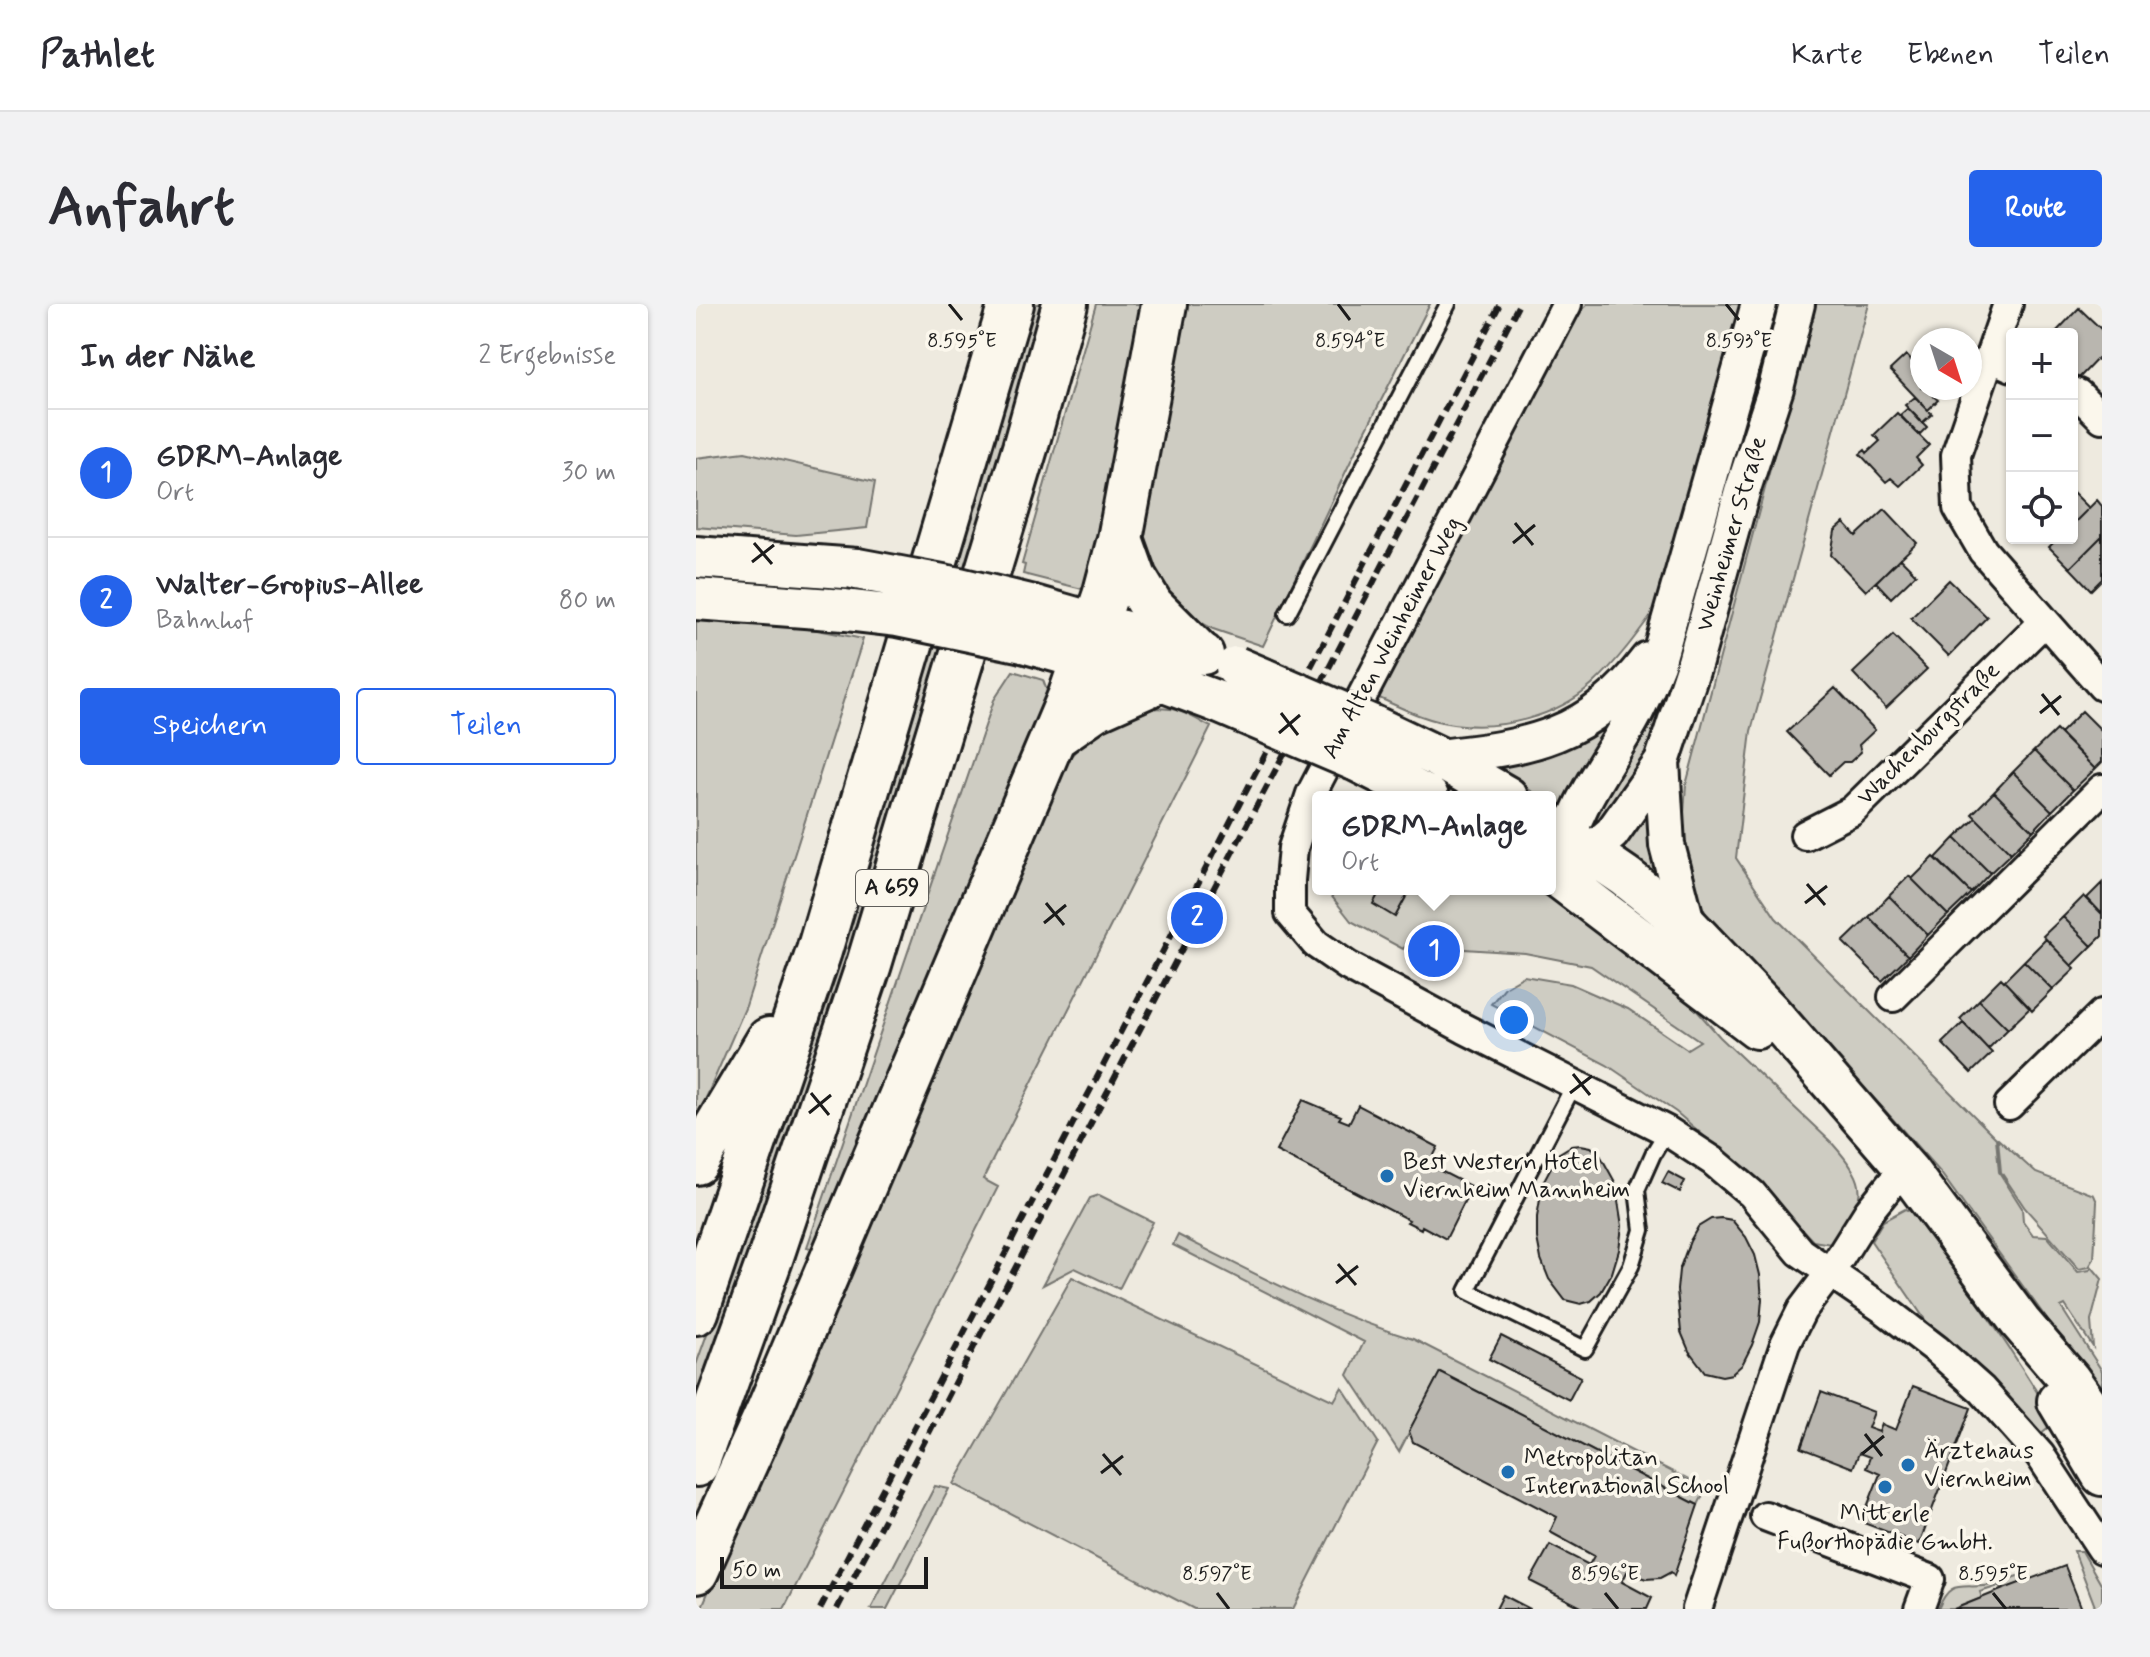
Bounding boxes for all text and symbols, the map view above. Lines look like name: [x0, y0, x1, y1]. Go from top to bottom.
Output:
text: Pathlet: [40, 31, 155, 80]
text: Karte: [1791, 37, 1863, 74]
text: Ebenen: [1907, 37, 1994, 74]
text: Teilen: [2038, 37, 2110, 74]
button: Route: [1969, 170, 2102, 247]
text: Anfahrt: [48, 172, 235, 245]
text: 8.595°E: [927, 328, 997, 355]
text: 8.594°E: [1315, 328, 1385, 355]
text: 8.593°E: [1706, 328, 1772, 355]
north arrow: [1910, 328, 1982, 400]
map controls: [2006, 328, 2078, 544]
button: +: [2006, 328, 2078, 400]
text: In der Nähe: [80, 334, 255, 379]
text: 2 Ergebnisse: [478, 339, 616, 373]
button: −: [2006, 400, 2078, 472]
street label: Weinheimer Straße: [1689, 433, 1775, 635]
text: GDRM-Anlage: [156, 437, 342, 476]
text: 1: [100, 456, 112, 490]
text: 30 m: [562, 456, 616, 490]
button: locate: [2006, 472, 2078, 544]
text: Ort: [156, 476, 194, 510]
street label: Am Alten Weinheimer Weg: [1315, 512, 1469, 764]
text: Walter-Gropius-Allee: [156, 565, 423, 604]
text: 2: [100, 584, 112, 618]
text: 80 m: [559, 584, 616, 618]
text: Bahnhof: [156, 604, 254, 638]
street label: Wachenburgstraße: [1851, 656, 2007, 812]
button: Speichern: [80, 688, 340, 765]
button: Teilen: [356, 688, 616, 765]
popup: [1312, 791, 1556, 895]
text: GDRM-Anlage: [1341, 807, 1527, 846]
text: Ort: [1341, 846, 1379, 880]
road number: A 659: [856, 870, 928, 906]
pin: 2: [1171, 888, 1223, 948]
pin: 1: [1408, 921, 1460, 981]
your location: [1494, 1000, 1534, 1040]
place label: Best Western Hotel Viernheim Mannheim: [1403, 1147, 1630, 1206]
marker: Best Western Hotel Viernheim Mannheim: [1378, 1167, 1396, 1185]
place label: Ärztehaus Viernheim: [1924, 1436, 2034, 1495]
place label: Metropolitan International School: [1524, 1443, 1729, 1502]
marker: Ärztehaus Viernheim: [1899, 1456, 1917, 1474]
marker: Metropolitan International School: [1499, 1463, 1517, 1481]
marker: Mitterle Fußorthopädie GmbH.: [1876, 1478, 1894, 1496]
place label: Mitterle Fußorthopädie GmbH.: [1777, 1499, 1993, 1558]
scale bar: [720, 1553, 928, 1589]
text: 50 m: [732, 1557, 781, 1585]
text: 8.597°E: [1182, 1561, 1252, 1588]
text: 8.596°E: [1571, 1561, 1639, 1588]
text: 8.595°E: [1958, 1561, 2028, 1588]

